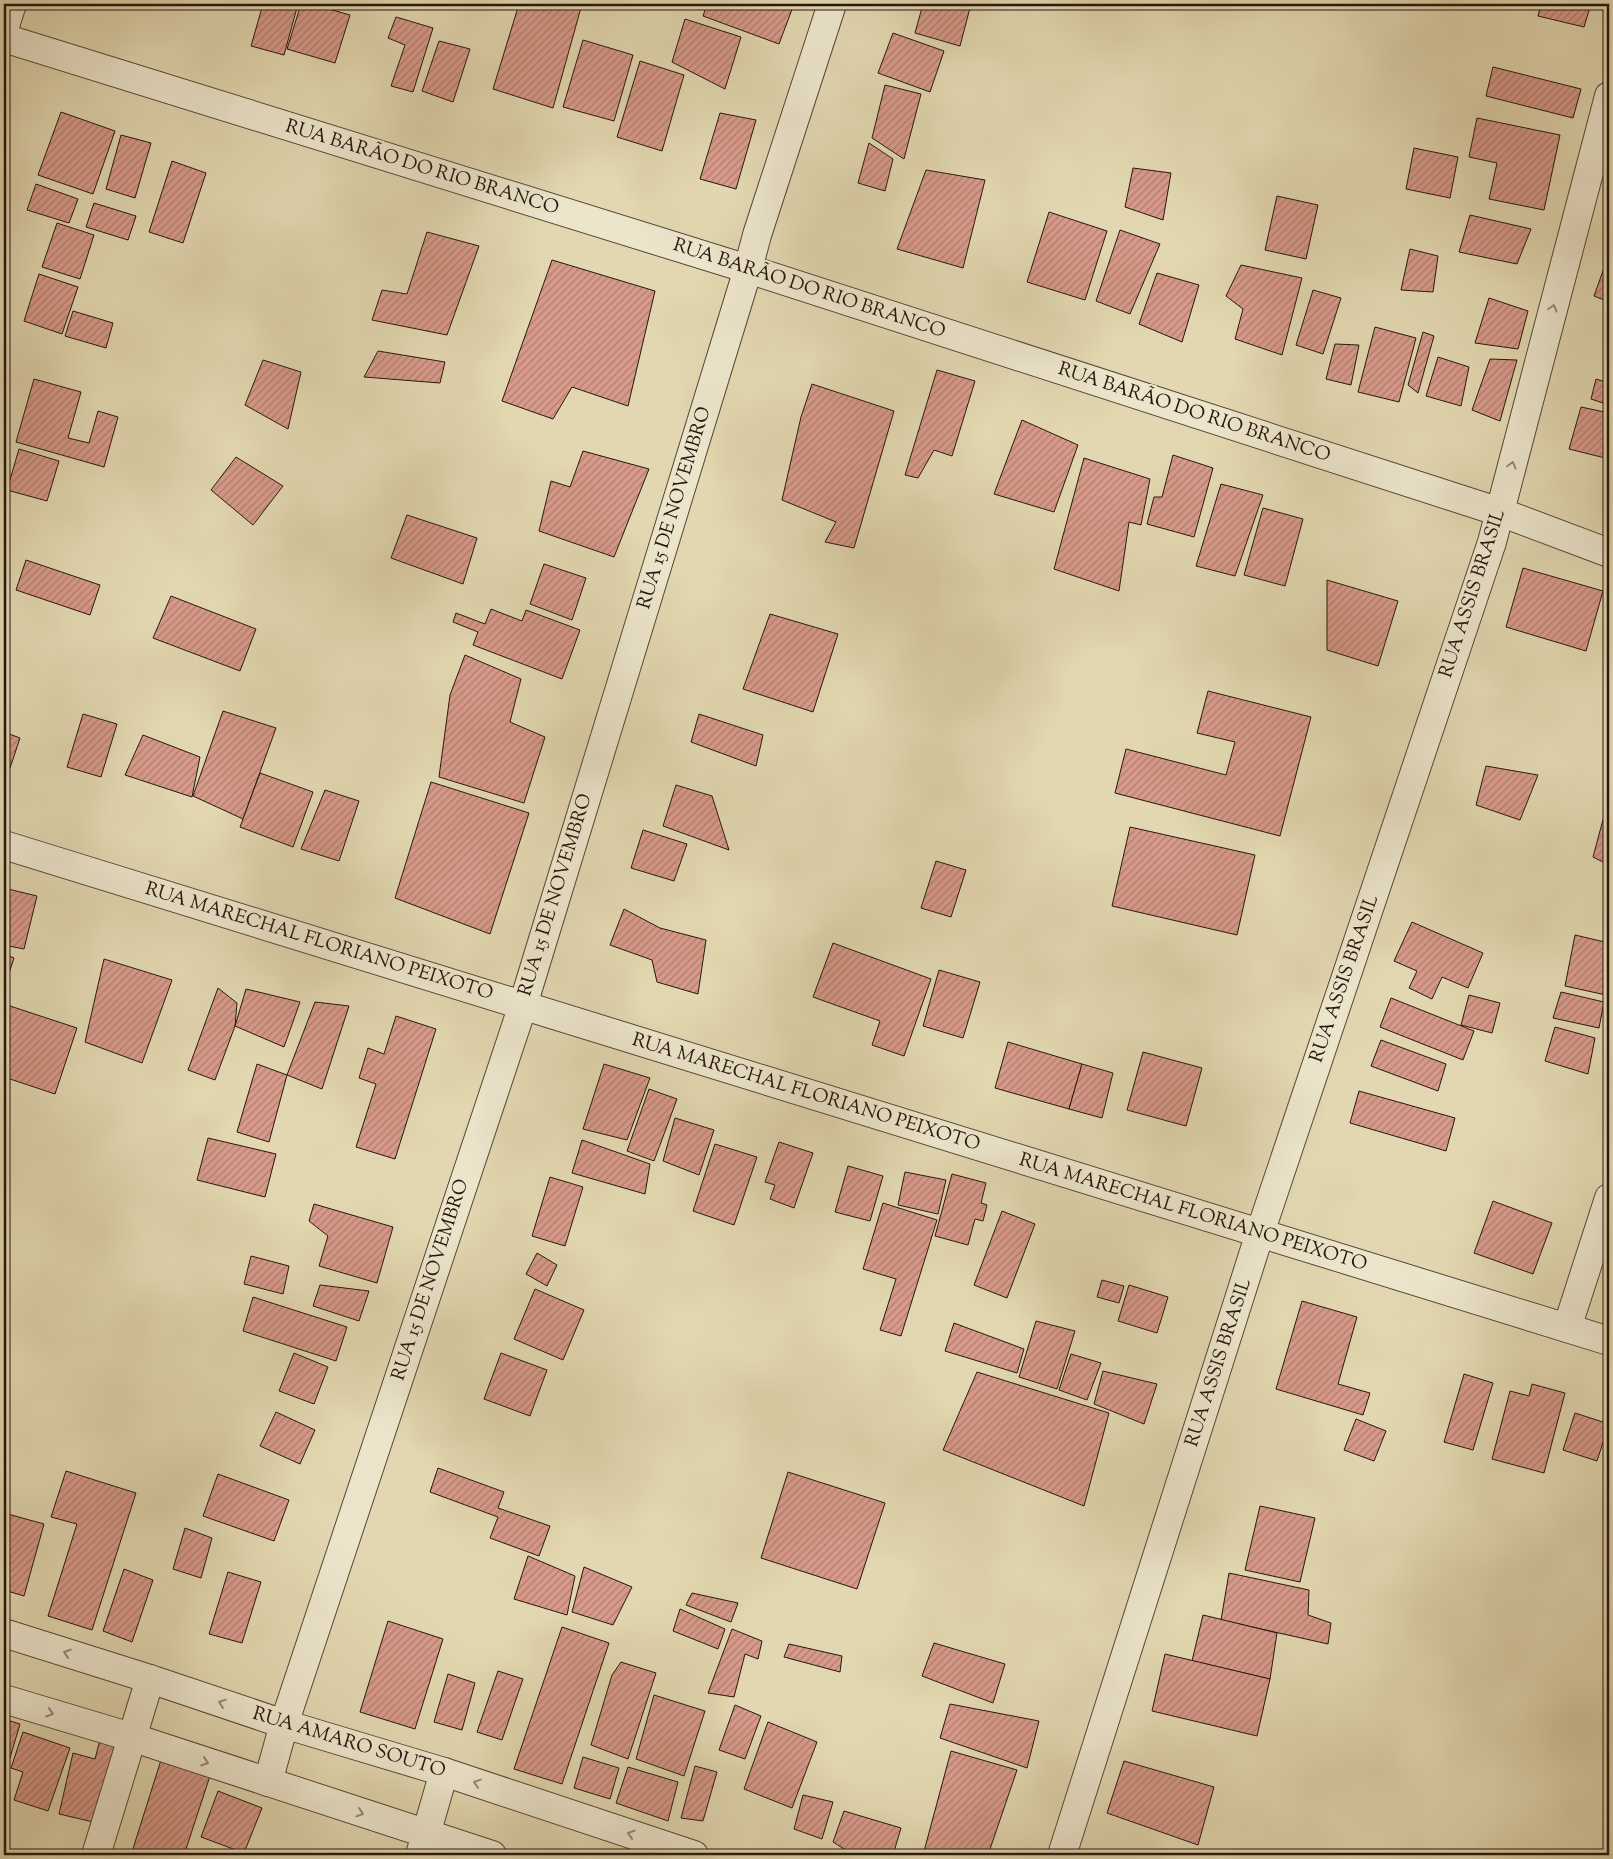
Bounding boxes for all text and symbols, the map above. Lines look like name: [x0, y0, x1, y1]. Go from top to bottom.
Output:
street label: RUA BARÃO DO RIO BRANCO: [282, 113, 562, 223]
street label: RUA BARÃO DO RIO BRANCO: [669, 232, 949, 346]
one-way arrow: [1548, 305, 1558, 313]
street label: RUA BARÃO DO RIO BRANCO: [1054, 356, 1334, 470]
street label: RUA 15 DE NOVEMBRO: [631, 403, 719, 613]
one-way arrow: [1506, 461, 1517, 470]
street label: RUA ASSIS BRASIL: [1433, 506, 1513, 682]
street label: RUA 15 DE NOVEMBRO: [512, 790, 600, 1000]
street label: RUA MARECHAL FLORIANO PEIXOTO: [142, 876, 496, 1008]
street label: RUA ASSIS BRASIL: [1304, 891, 1387, 1066]
street label: RUA MARECHAL FLORIANO PEIXOTO: [629, 1027, 983, 1159]
street label: RUA MARECHAL FLORIANO PEIXOTO: [1016, 1147, 1370, 1279]
street label: RUA 15 DE NOVEMBRO: [386, 1176, 476, 1384]
street label: RUA ASSIS BRASIL: [1179, 1275, 1259, 1451]
one-way arrow: [64, 1649, 72, 1659]
one-way arrow: [218, 1699, 227, 1709]
street label: RUA AMARO SOUTO: [249, 1701, 449, 1785]
one-way arrow: [46, 1707, 54, 1717]
one-way arrow: [201, 1756, 209, 1766]
one-way arrow: [474, 1779, 482, 1789]
one-way arrow: [355, 1807, 363, 1817]
one-way arrow: [628, 1830, 636, 1840]

